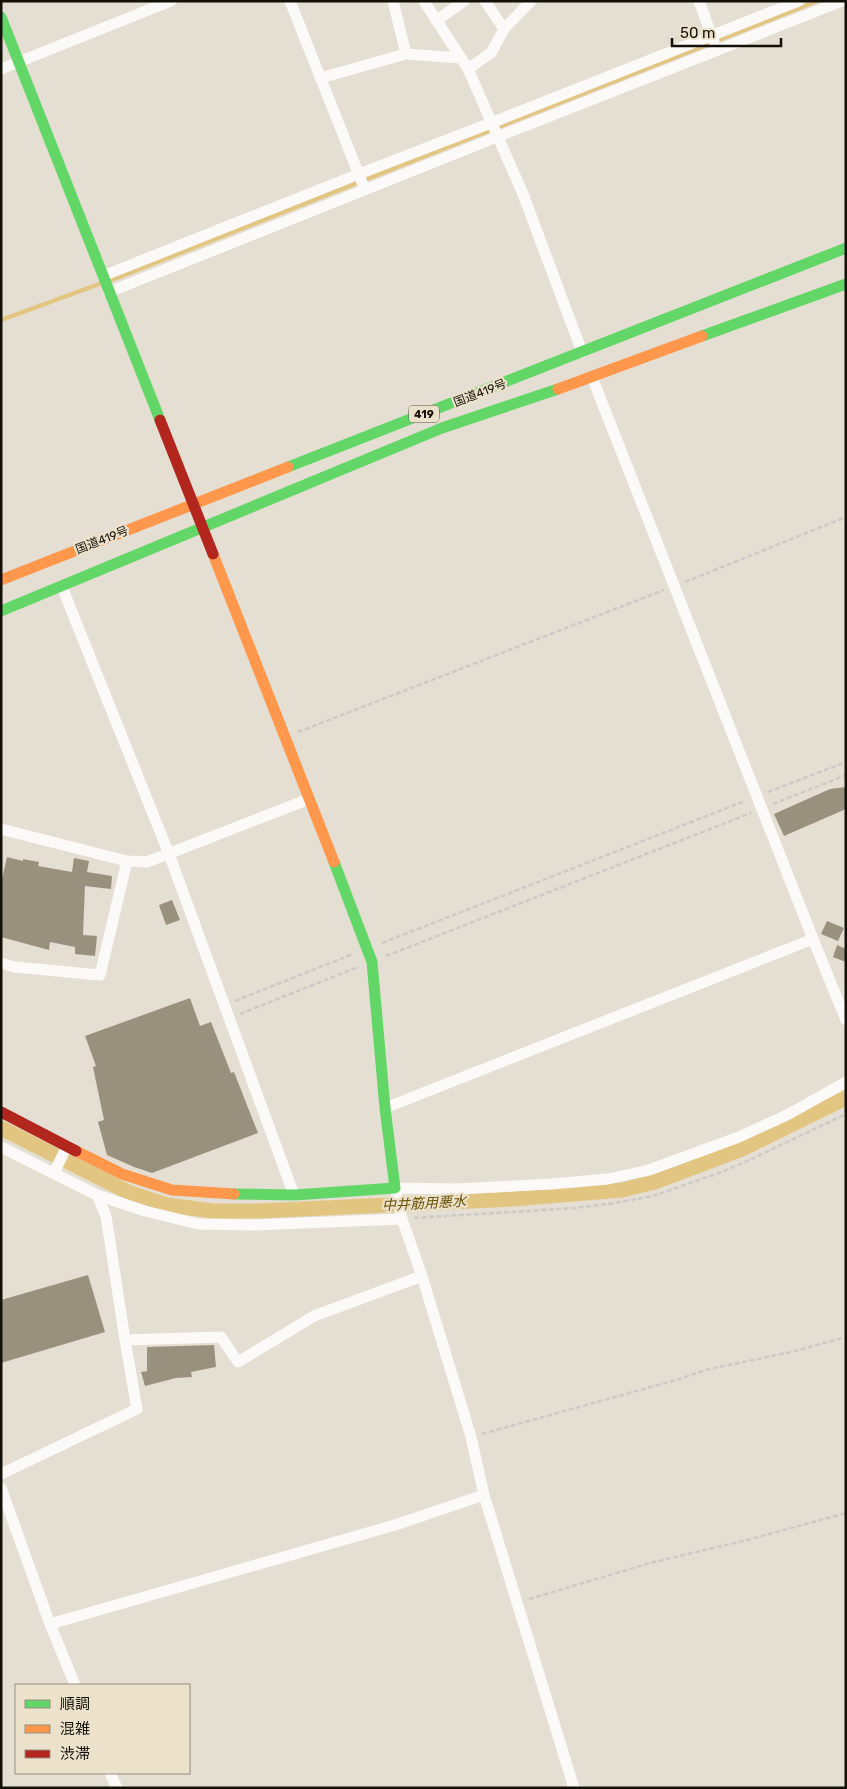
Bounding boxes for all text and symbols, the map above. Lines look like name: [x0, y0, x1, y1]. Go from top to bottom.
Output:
scale bar: [672, 15, 781, 47]
text: 50 m: [680, 24, 715, 42]
street label: 国道419号: [452, 377, 508, 409]
road number: 419: [409, 406, 439, 422]
street label: 国道419号: [74, 524, 130, 556]
water label: 中井筋用悪水: [382, 1193, 468, 1214]
legend: [15, 1684, 190, 1774]
text: 順調: [60, 1695, 90, 1713]
text: 混雑: [60, 1720, 90, 1738]
text: 渋滞: [60, 1745, 90, 1763]

